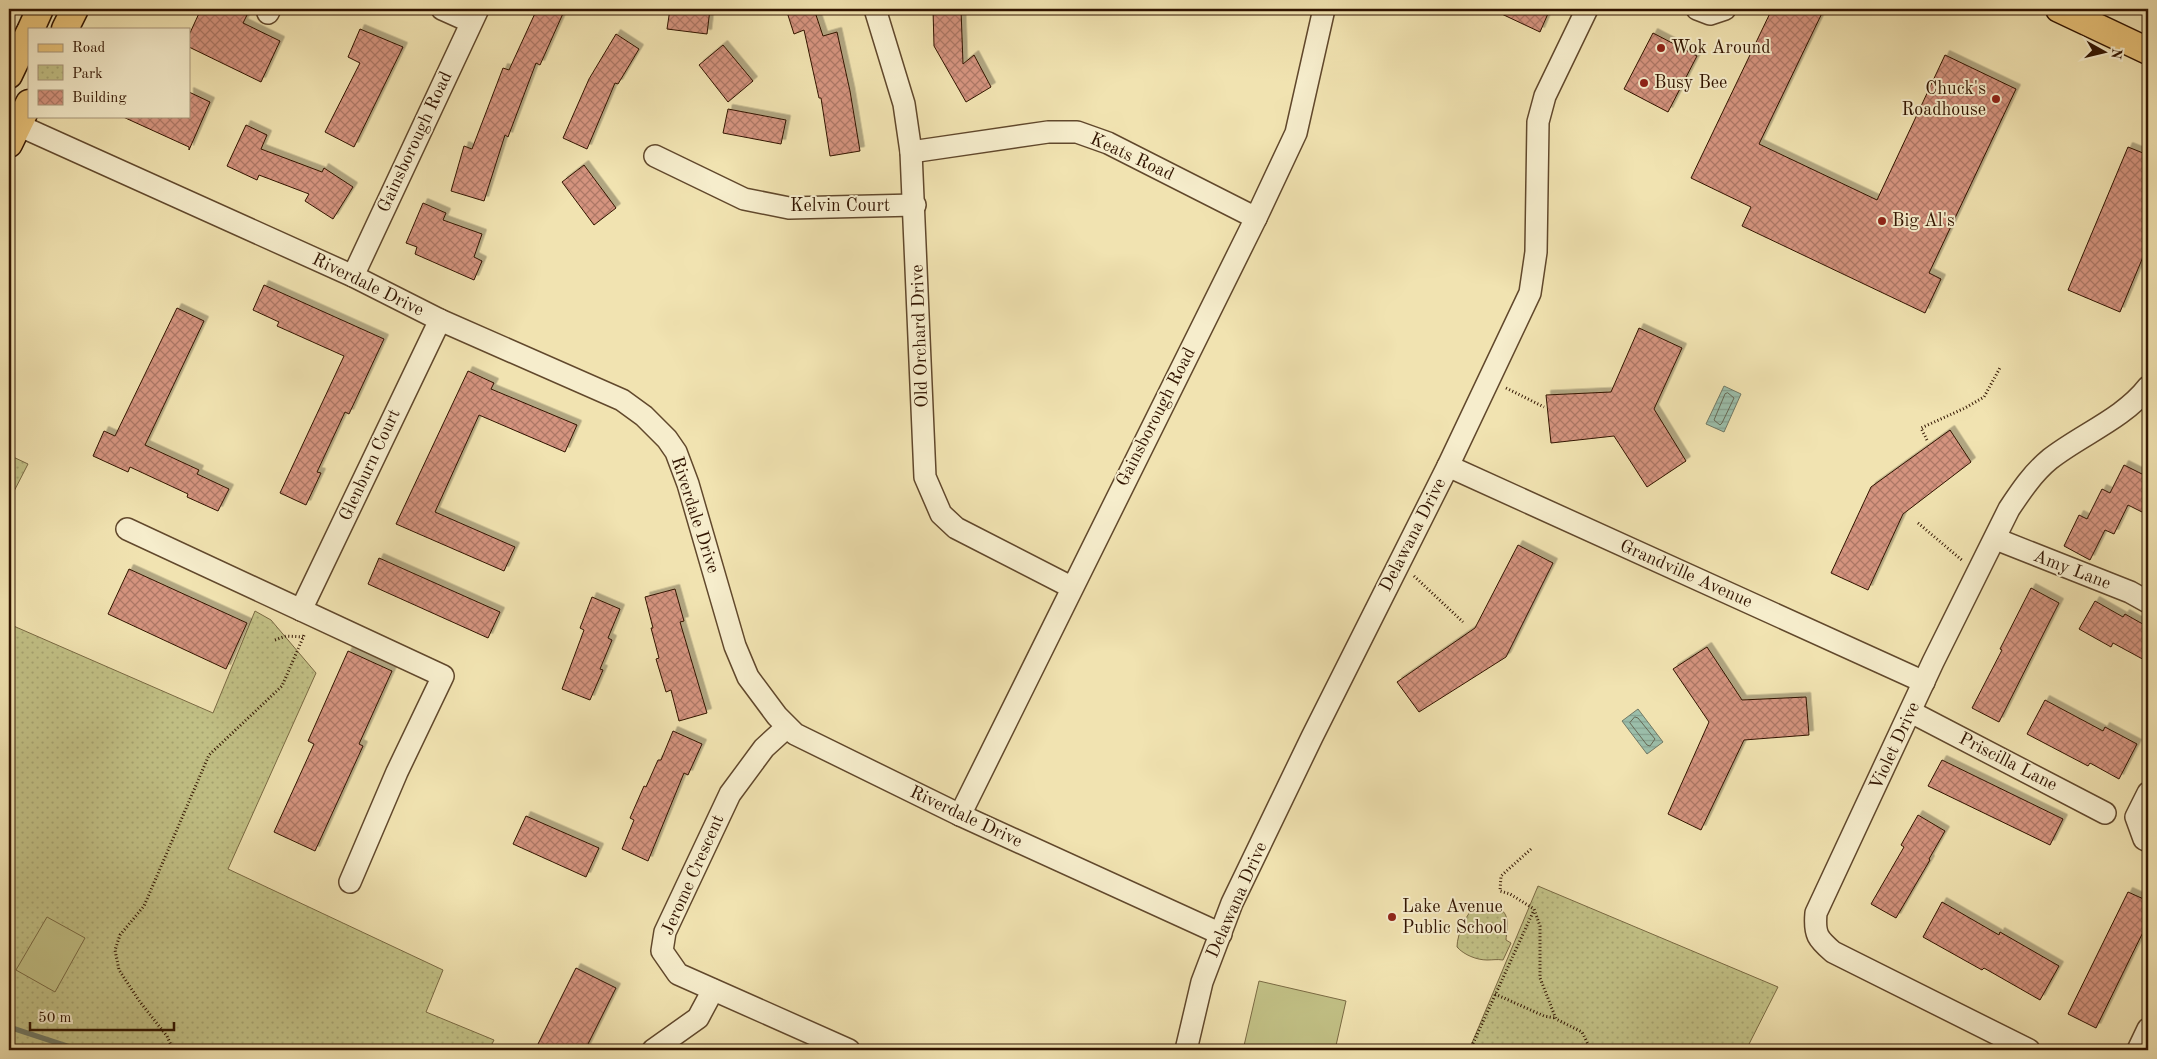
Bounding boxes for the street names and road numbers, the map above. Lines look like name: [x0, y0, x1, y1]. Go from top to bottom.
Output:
street label: Gainsborough Road: [375, 69, 455, 215]
street label: Keats Road: [1087, 130, 1177, 184]
street label: Kelvin Court: [790, 197, 890, 215]
street label: Riverdale Drive: [309, 250, 427, 320]
street label: Old Orchard Drive: [909, 264, 931, 408]
street label: Gainsborough Road: [1113, 345, 1199, 489]
street label: Glenburn Court: [336, 406, 404, 524]
street label: Riverdale Drive: [668, 454, 722, 576]
street label: Delawana Drive: [1377, 475, 1449, 595]
street label: Grandville Avenue: [1617, 537, 1755, 611]
street label: Amy Lane: [2031, 547, 2113, 593]
street label: Violet Drive: [1867, 699, 1923, 793]
street label: Priscilla Lane: [1956, 730, 2060, 794]
street label: Riverdale Drive: [907, 783, 1025, 851]
street label: Jerome Crescent: [658, 812, 728, 938]
street label: Delawana Drive: [1203, 839, 1271, 961]

